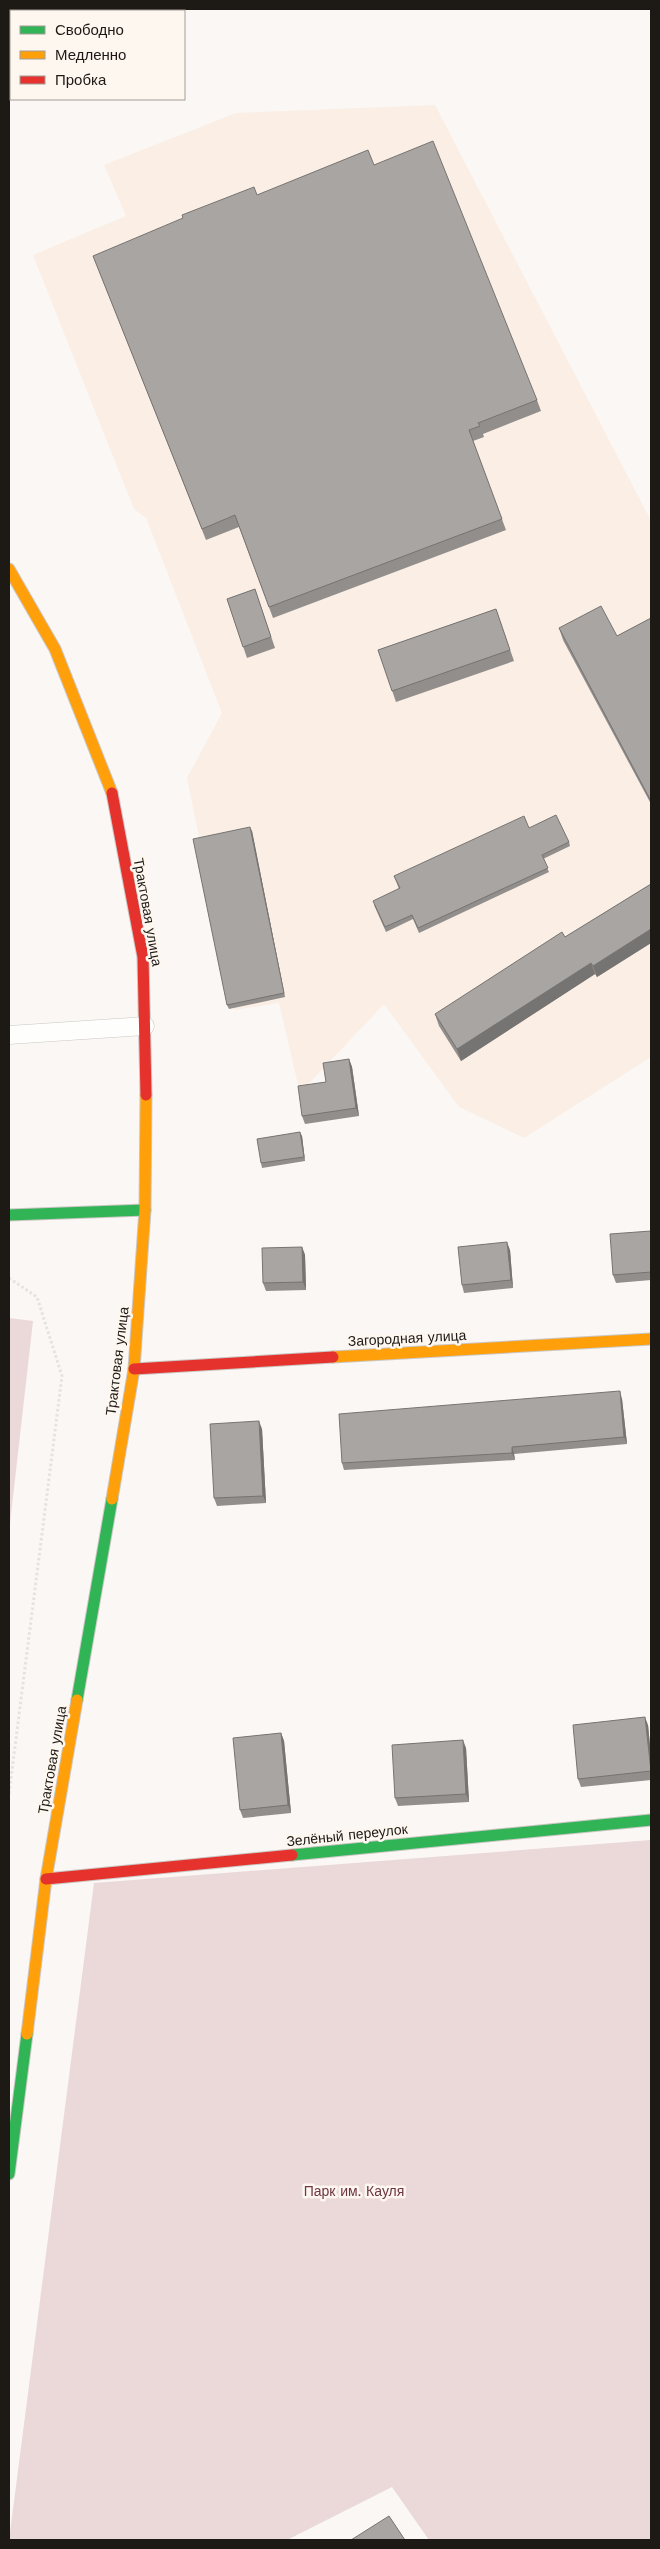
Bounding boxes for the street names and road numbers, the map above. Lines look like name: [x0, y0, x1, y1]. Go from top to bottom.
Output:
street label: Трактовая улица: [131, 857, 165, 968]
street label: Трактовая улица: [102, 1305, 132, 1416]
street label: Загородная улица: [347, 1327, 467, 1349]
street label: Трактовая улица: [35, 1704, 69, 1815]
street label: Зелёный переулок: [286, 1821, 409, 1849]

